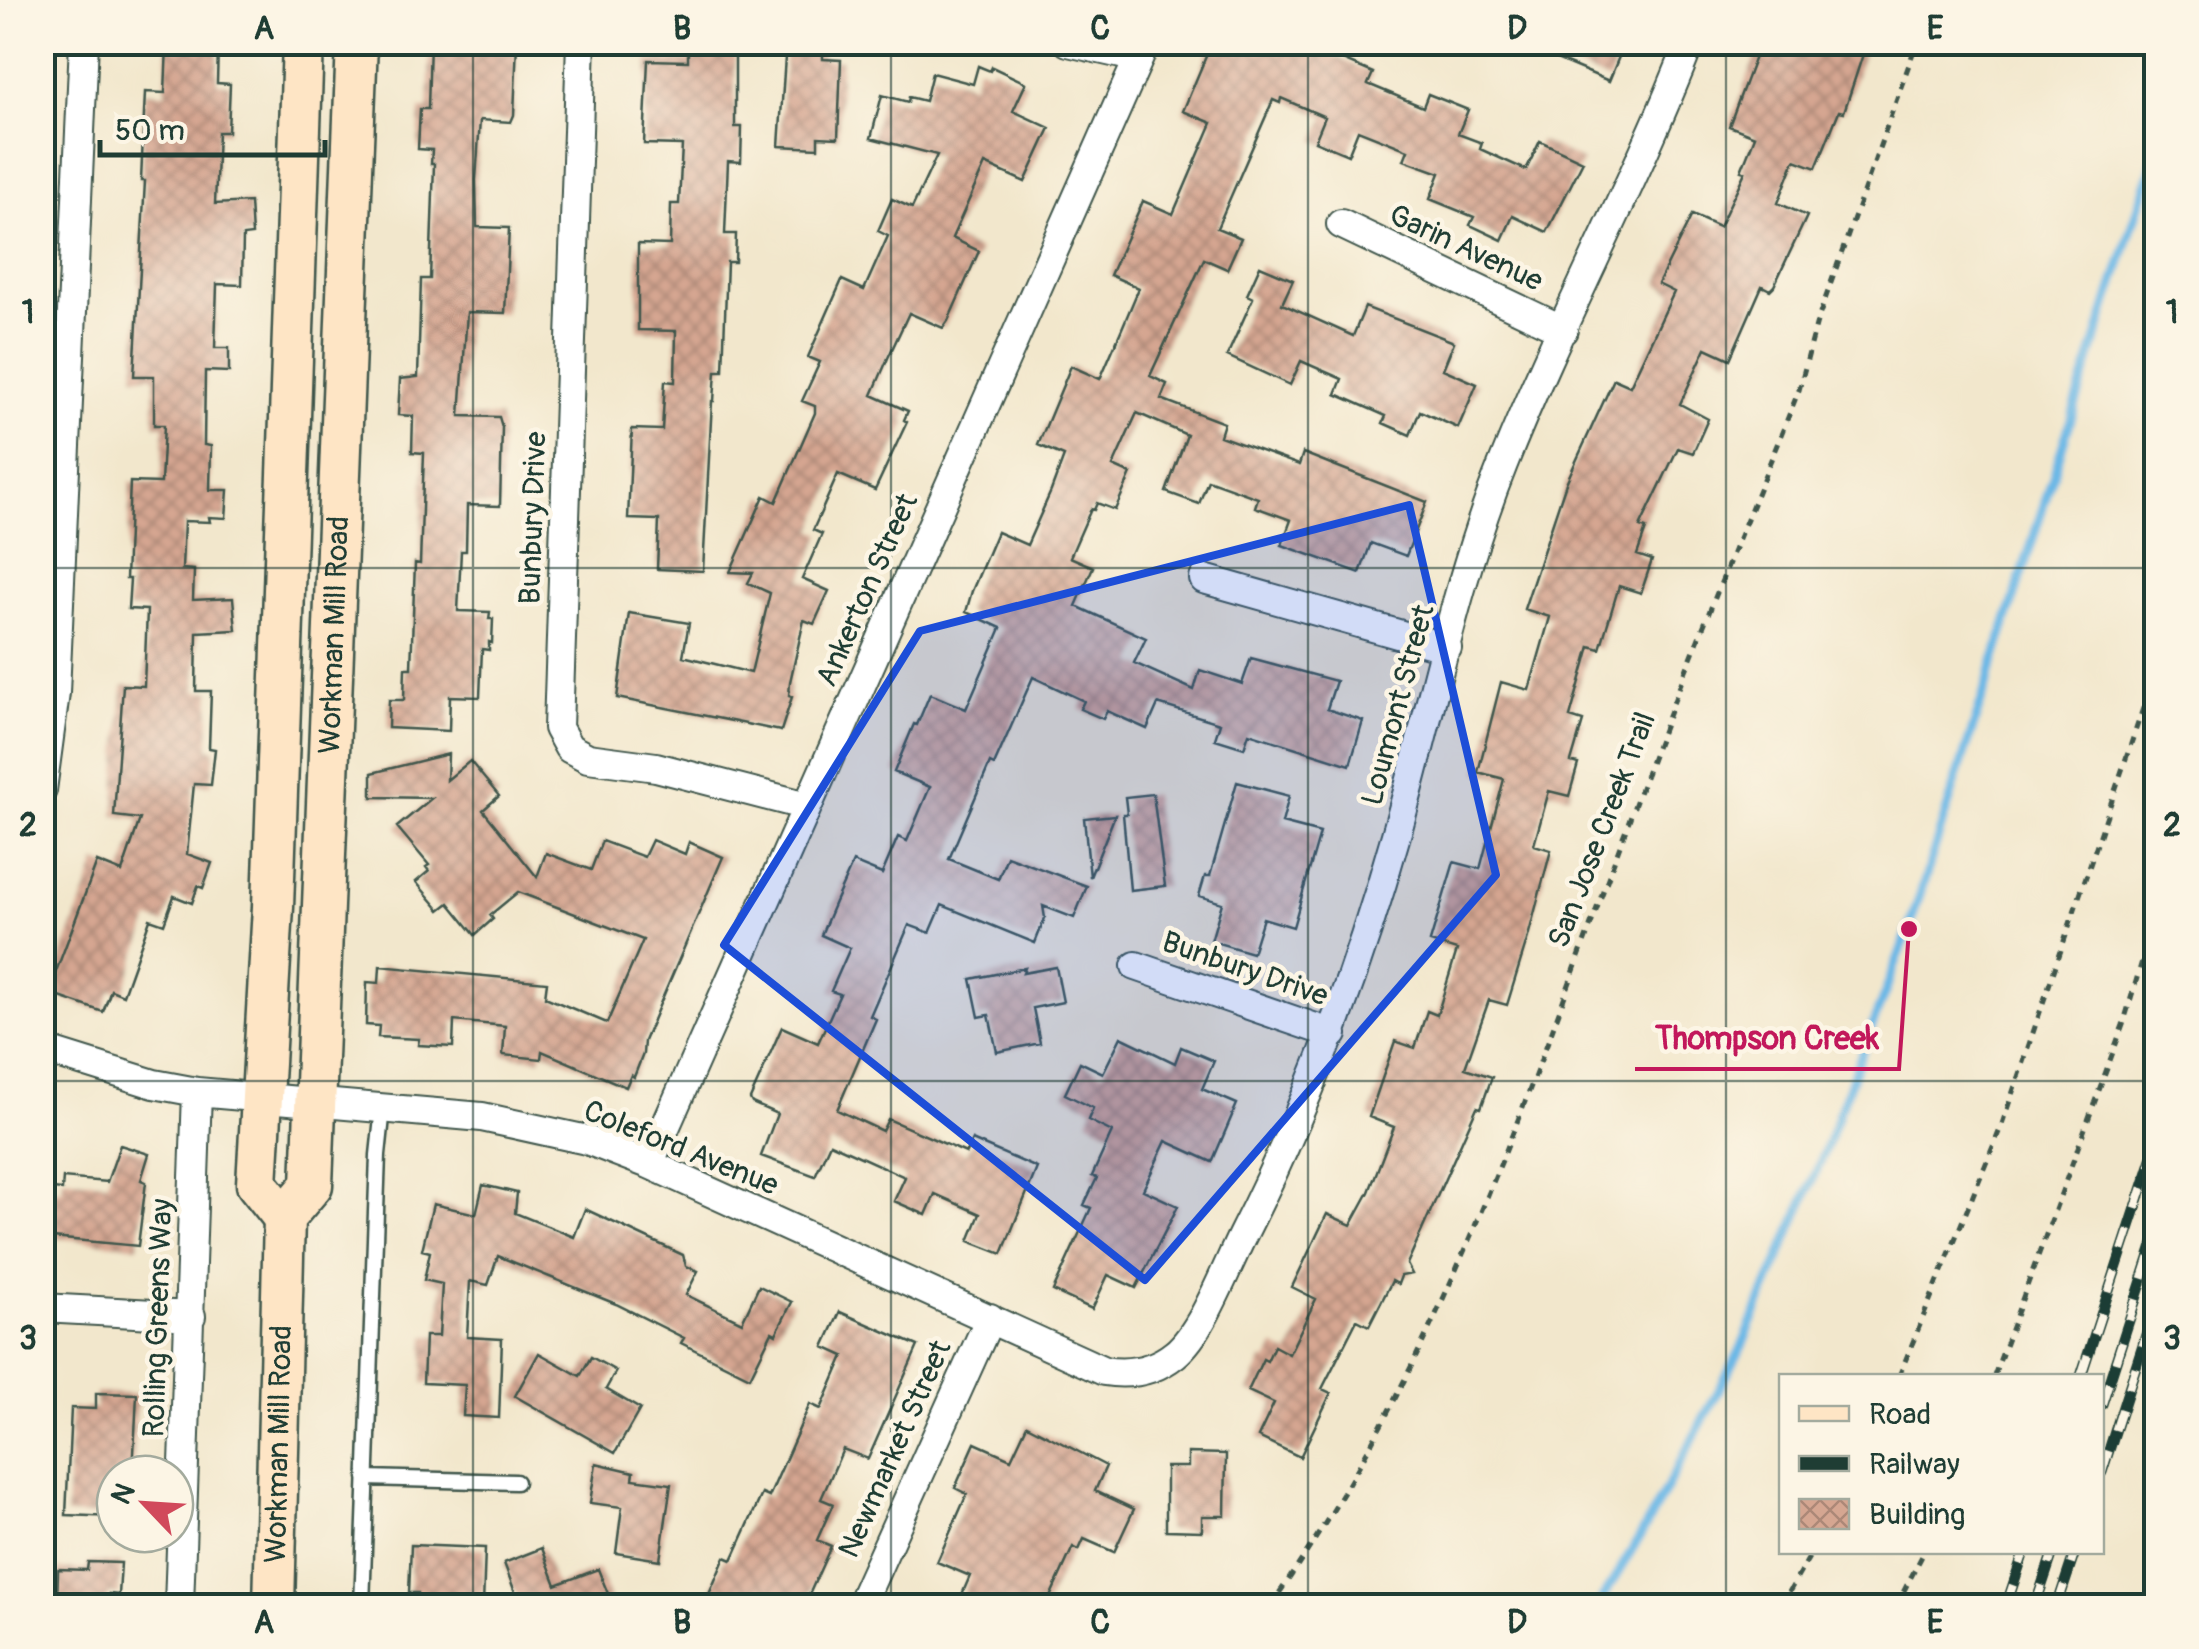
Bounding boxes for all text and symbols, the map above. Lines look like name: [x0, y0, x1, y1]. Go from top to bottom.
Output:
text: A: [254, 9, 275, 49]
text: B: [673, 9, 691, 49]
text: C: [1090, 9, 1110, 49]
text: D: [1507, 9, 1527, 49]
text: E: [1927, 9, 1944, 49]
scale bar: [100, 95, 325, 157]
text: 50 m: [115, 112, 185, 149]
street label: Garin Avenue: [1383, 196, 1549, 300]
text: 1: [22, 293, 34, 333]
text: 1: [2166, 293, 2178, 333]
street label: Bunbury Drive: [511, 431, 555, 605]
street label: Ankerton Street: [808, 487, 926, 692]
street label: Workman Mill Road: [310, 515, 357, 755]
street label: Loumont Street: [1353, 600, 1443, 809]
street label: San Jose Creek Trail: [1540, 707, 1664, 953]
text: 2: [19, 806, 37, 846]
text: 2: [2163, 806, 2181, 846]
street label: Bunbury Drive: [1157, 923, 1333, 1015]
callout: Thompson Creek: [1635, 1007, 1899, 1069]
text: Thompson Creek: [1654, 1019, 1880, 1059]
street label: Coleford Avenue: [578, 1092, 784, 1204]
street label: Rolling Greens Way: [135, 1198, 181, 1438]
text: 3: [19, 1319, 37, 1359]
text: 3: [2163, 1319, 2181, 1359]
street label: Workman Mill Road: [257, 1325, 300, 1564]
street label: Newmarket Street: [831, 1334, 960, 1563]
legend: [1779, 1374, 2104, 1554]
text: Road: [1869, 1396, 1931, 1433]
text: Railway: [1869, 1446, 1960, 1483]
north arrow: [95, 1454, 195, 1554]
text: N: [104, 1478, 144, 1510]
text: Building: [1869, 1496, 1965, 1533]
text: A: [254, 1603, 275, 1643]
text: B: [673, 1603, 691, 1643]
text: C: [1090, 1603, 1110, 1643]
text: D: [1507, 1603, 1527, 1643]
text: E: [1927, 1603, 1944, 1643]

